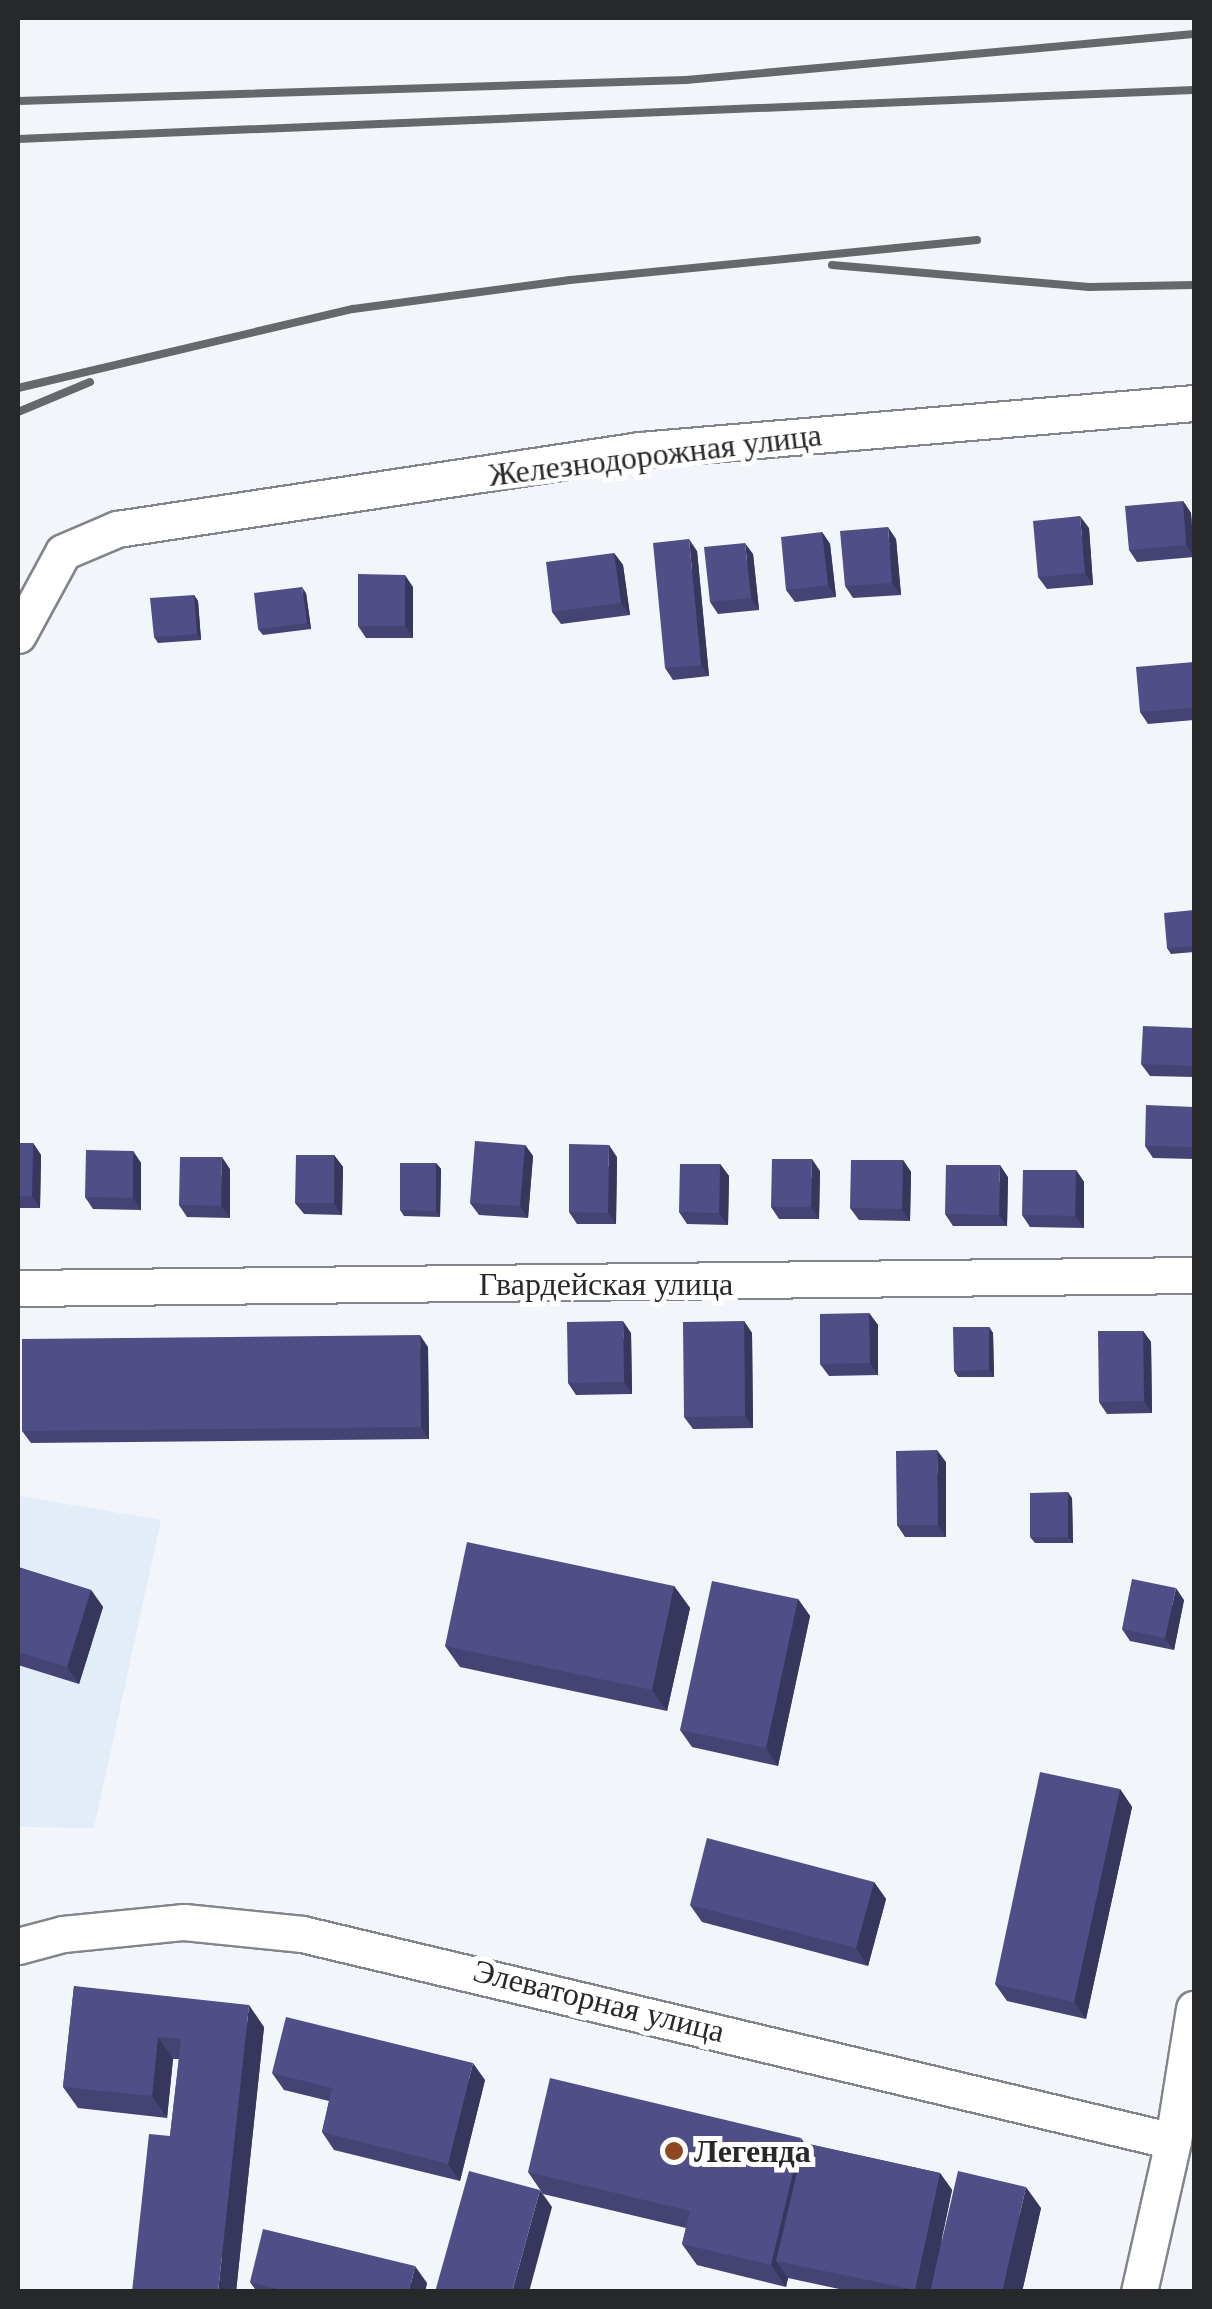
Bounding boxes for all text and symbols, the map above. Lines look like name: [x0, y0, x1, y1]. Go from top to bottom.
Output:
street label: Железнодорожная улица: [486, 416, 824, 494]
street label: Гвардейская улица: [479, 1265, 733, 1303]
street label: Элеваторная улица: [469, 1951, 729, 2051]
place label: Легенда: [694, 2132, 811, 2170]
marker: Легенда: [663, 2140, 685, 2162]

